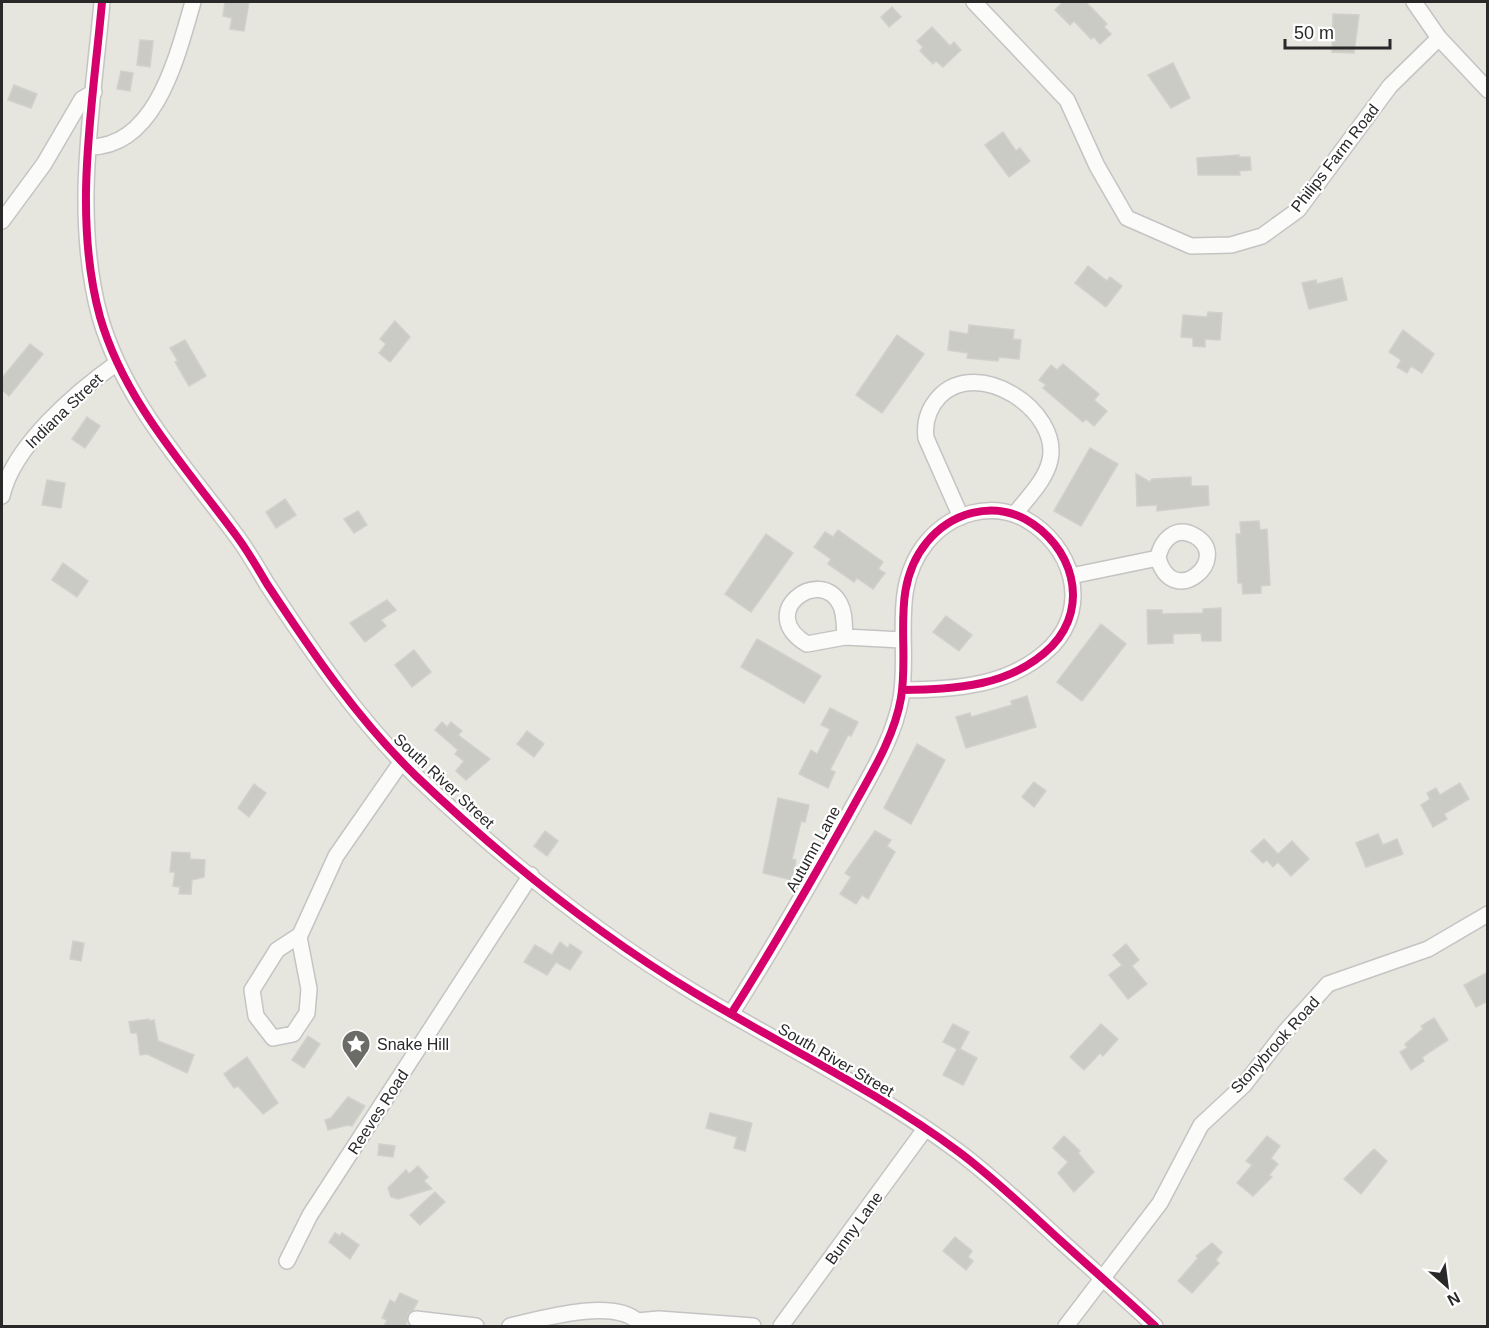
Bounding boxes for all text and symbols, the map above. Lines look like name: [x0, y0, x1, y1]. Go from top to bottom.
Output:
scale bar: [1285, 12, 1390, 50]
text: 50 m: [1294, 23, 1334, 43]
street label: Philips Farm Road: [1288, 101, 1382, 215]
street label: Indiana Street: [22, 370, 106, 452]
street label: South River Street: [390, 730, 498, 832]
street label: Autumn Lane: [782, 803, 844, 895]
street label: Stonybrook Road: [1227, 993, 1323, 1097]
street label: South River Street: [775, 1020, 897, 1100]
place icon: Snake Hill: [340, 1028, 372, 1070]
place label: Snake Hill: [377, 1036, 449, 1053]
street label: Reeves Road: [344, 1067, 412, 1157]
street label: Bunny Lane: [822, 1188, 886, 1268]
north arrow: [1417, 1256, 1477, 1316]
text: N: [1445, 1289, 1463, 1309]

